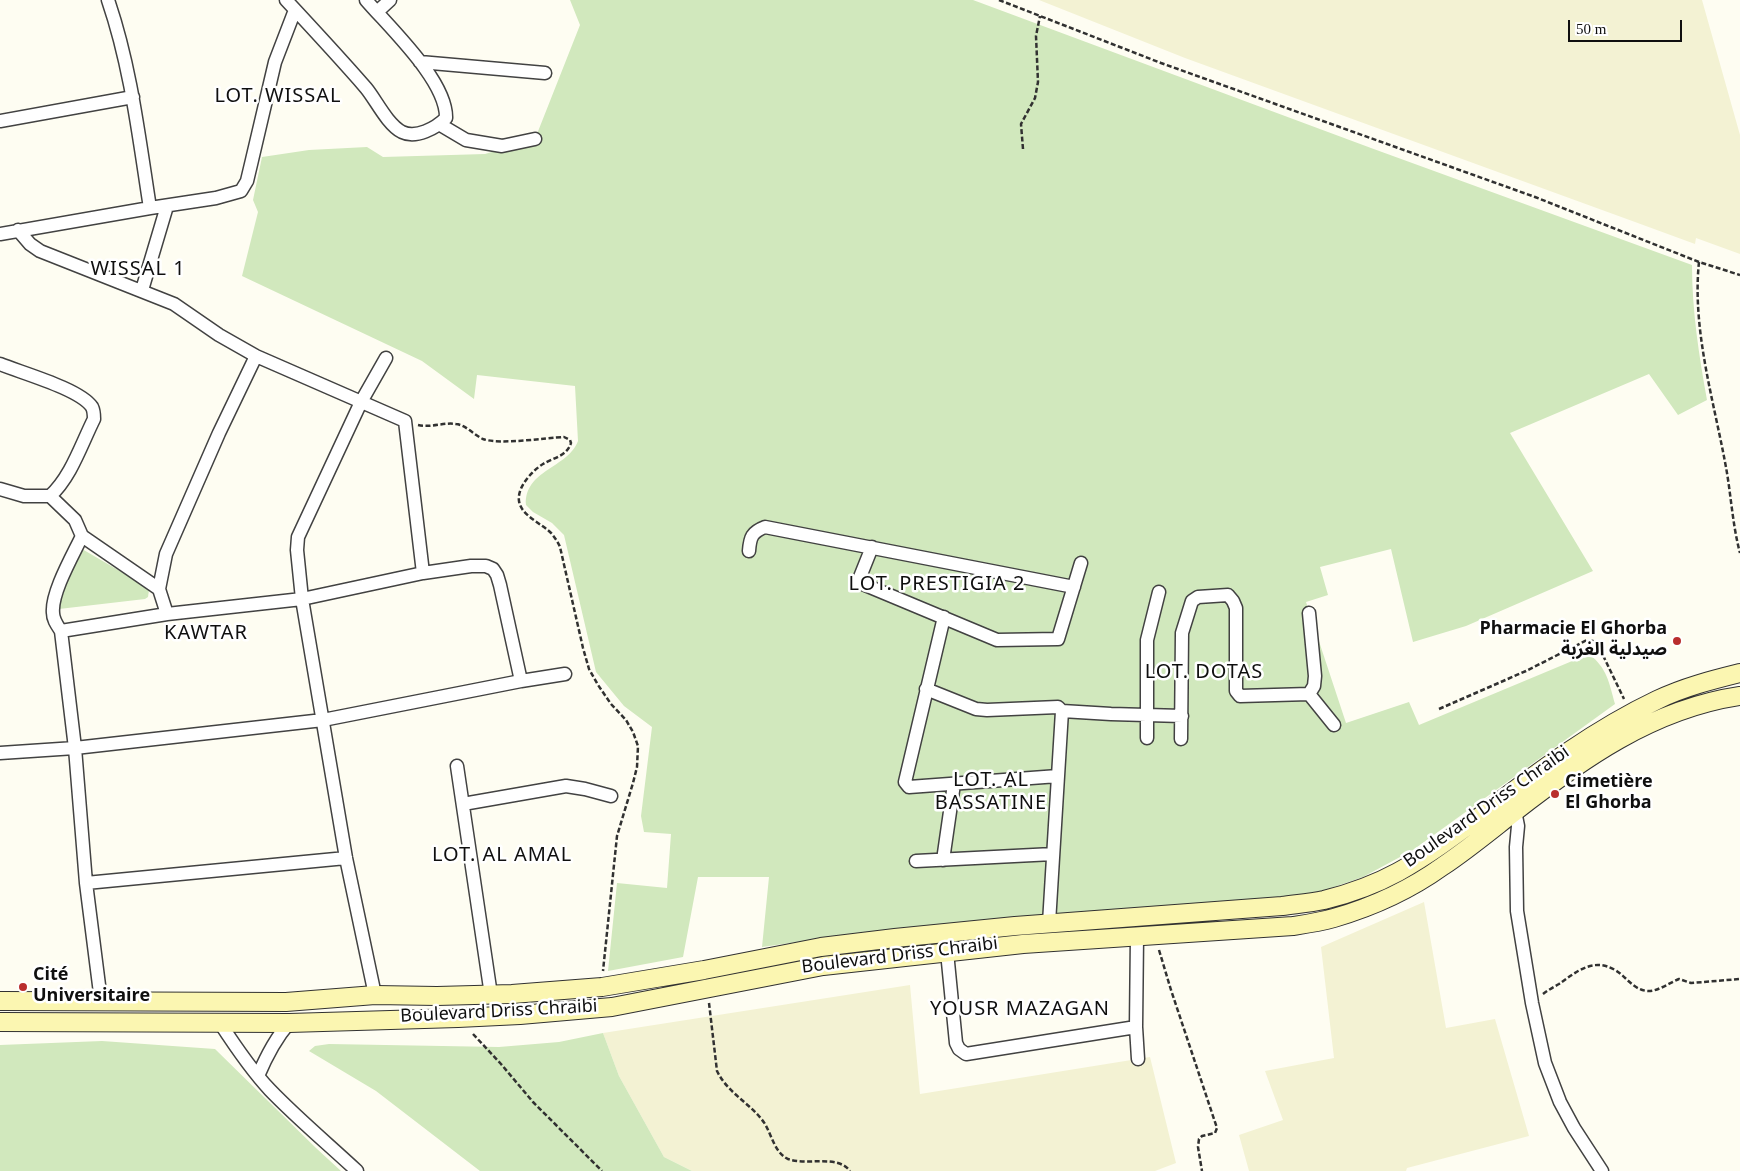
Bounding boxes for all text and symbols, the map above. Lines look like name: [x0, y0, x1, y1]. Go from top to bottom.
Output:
scale bar: [1570, 10, 1684, 42]
text: 50 m: [1576, 21, 1606, 37]
district label: LOT. WISSAL: [213, 87, 343, 111]
district label: WISSAL 1: [89, 260, 187, 284]
district label: LOT. PRESTIGIA 2: [847, 575, 1027, 599]
place label: Pharmacie El Ghorba صيدلية الغربة: [1480, 620, 1667, 662]
district label: KAWTAR: [163, 624, 249, 648]
marker: Pharmacie El Ghorba صيدلية الغربة: [1671, 635, 1683, 647]
district label: LOT. DOTAS: [1143, 663, 1265, 687]
street label: Boulevard Driss Chraibi: [1401, 744, 1575, 874]
district label: LOT. AL BASSATINE: [934, 771, 1048, 818]
place label: Cimetière El Ghorba: [1565, 773, 1653, 816]
marker: Cimetière El Ghorba: [1549, 788, 1561, 800]
district label: LOT. AL AMAL: [430, 846, 574, 870]
street label: Boulevard Driss Chraibi: [801, 935, 999, 981]
place label: Cité Universitaire: [33, 966, 150, 1009]
marker: Cité Universitaire: [17, 981, 29, 993]
street label: Boulevard Driss Chraibi: [400, 998, 598, 1030]
district label: YOUSR MAZAGAN: [928, 1000, 1112, 1024]

